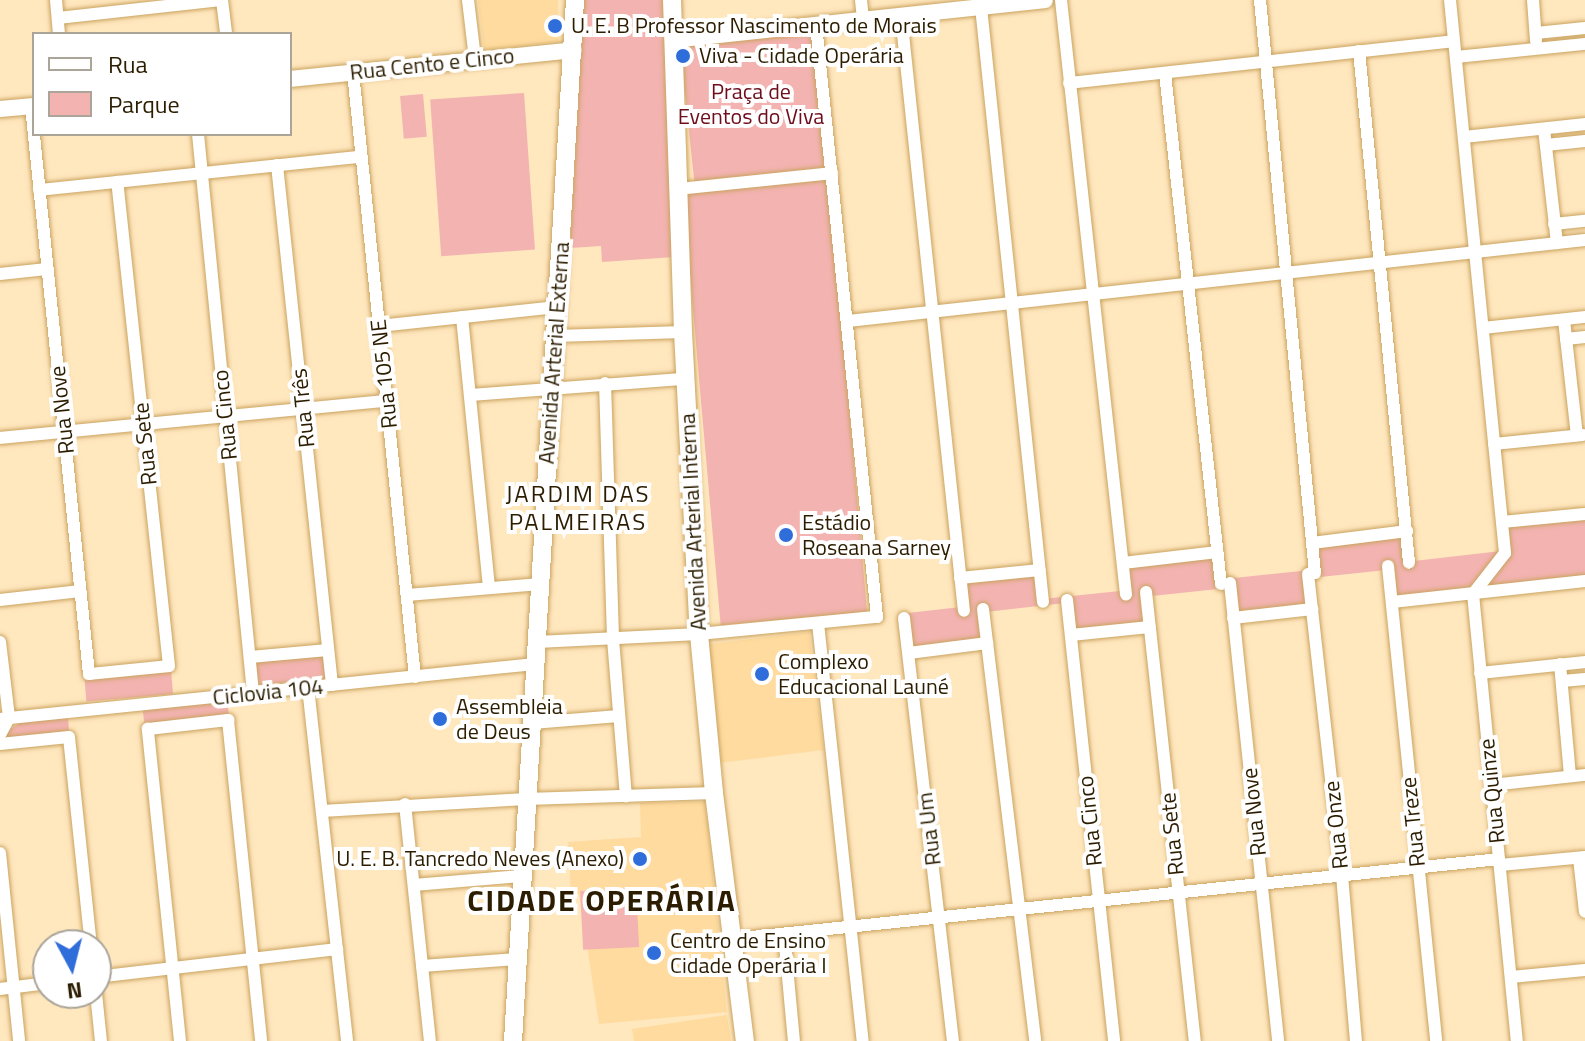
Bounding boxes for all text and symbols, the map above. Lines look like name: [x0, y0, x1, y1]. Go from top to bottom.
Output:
place label: U. E. B Professor Nascimento de Morais: [571, 13, 937, 39]
marker: U. E. B Professor Nascimento de Morais: [546, 17, 564, 35]
legend: [32, 32, 292, 136]
street label: Rua Cento e Cinco: [348, 42, 516, 86]
place label: Viva - Cidade Operária: [699, 43, 904, 69]
text: Rua: [108, 46, 147, 82]
marker: Viva - Cidade Operária: [674, 47, 692, 65]
park label: Praça de Eventos do Viva: [678, 78, 824, 130]
text: Parque: [108, 86, 180, 122]
street label: Avenida Arterial Externa: [533, 241, 575, 465]
street label: Rua 105 NE: [365, 318, 403, 430]
street label: Rua Nove: [44, 365, 80, 455]
street label: Rua Três: [286, 367, 320, 449]
street label: Rua Cinco: [207, 369, 243, 461]
street label: Rua Sete: [128, 401, 162, 487]
street label: Avenida Arterial Interna: [674, 413, 712, 631]
district label: JARDIM DAS PALMEIRAS: [505, 480, 651, 536]
place label: Estádio Roseana Sarney: [802, 509, 951, 560]
marker: Estádio Roseana Sarney: [777, 526, 795, 544]
place label: Complexo Educacional Launé: [778, 648, 949, 700]
marker: Complexo Educacional Launé: [753, 665, 771, 683]
street label: Ciclovia 104: [211, 673, 325, 711]
place label: Assembleia de Deus: [456, 693, 563, 744]
marker: Assembleia de Deus: [431, 710, 449, 728]
street label: Rua Quinze: [1473, 737, 1511, 845]
street label: Rua Nove: [1236, 767, 1272, 857]
street label: Rua Cinco: [1072, 775, 1108, 867]
street label: Rua Treze: [1395, 776, 1431, 868]
street label: Rua Onze: [1318, 780, 1354, 870]
street label: Rua Um: [911, 791, 947, 867]
street label: Rua Sete: [1155, 791, 1189, 877]
place label: U. E. B. Tancredo Neves (Anexo): [336, 846, 624, 872]
marker: U. E. B. Tancredo Neves (Anexo): [631, 850, 649, 868]
district label: CIDADE OPERÁRIA: [467, 882, 737, 918]
place label: Centro de Ensino Cidade Operária I: [670, 927, 827, 978]
north arrow: [32, 929, 112, 1009]
marker: Centro de Ensino Cidade Operária I: [645, 944, 663, 962]
text: N: [65, 973, 84, 1009]

